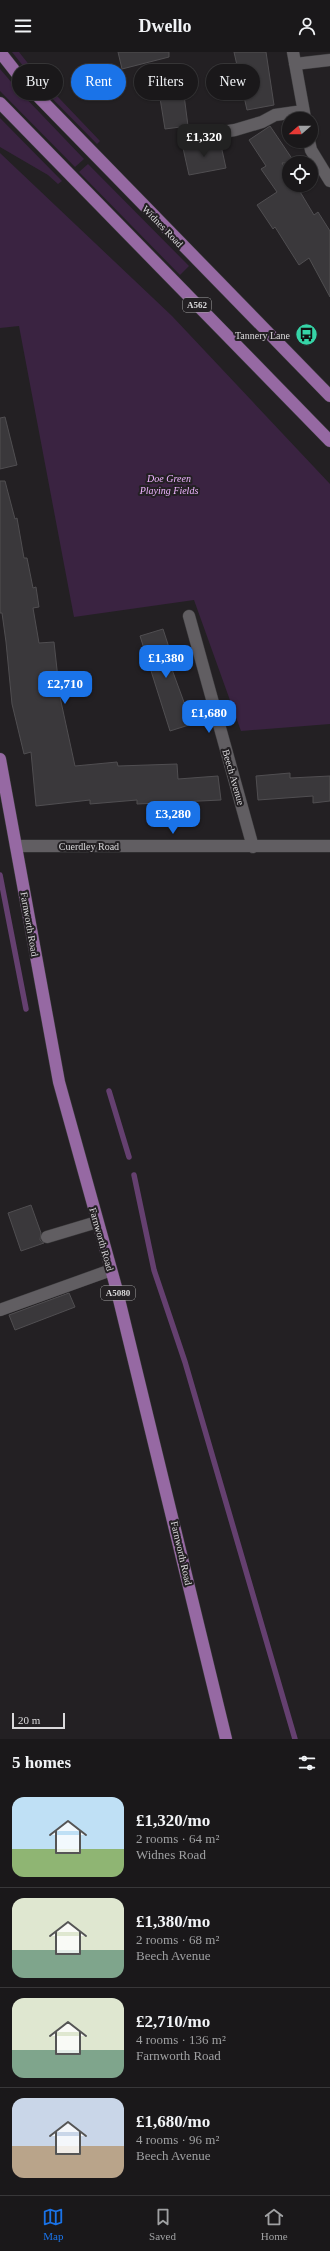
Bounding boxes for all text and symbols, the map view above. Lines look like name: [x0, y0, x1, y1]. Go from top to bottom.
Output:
icon: menu: [12, 15, 34, 37]
icon: person: [296, 15, 318, 37]
text: Dwello: [139, 16, 192, 36]
chip: Buy: [12, 64, 63, 100]
chip: Rent: [71, 64, 126, 100]
chip: Filters: [134, 64, 198, 100]
chip: New: [206, 64, 260, 100]
north arrow: [282, 112, 318, 148]
map controls: [282, 112, 318, 192]
pin: £1,320: [171, 124, 237, 158]
text: £1,320: [186, 129, 222, 144]
button: locate: [282, 156, 318, 192]
street label: Widnes Road: [140, 203, 185, 250]
road number: A562: [183, 298, 211, 312]
bus stop icon: Tannery Lane: [293, 322, 319, 348]
place label: Tannery Lane: [235, 330, 291, 341]
park label: Doe Green Playing Fields: [139, 473, 198, 496]
pin: £1,380: [133, 645, 199, 679]
text: £1,380: [148, 650, 184, 665]
pin: £2,710: [32, 671, 98, 705]
text: £2,710: [47, 676, 83, 691]
pin: £1,680: [176, 700, 242, 734]
text: £1,680: [191, 705, 227, 720]
street label: Beech Avenue: [220, 748, 247, 807]
pin: £3,280: [140, 801, 206, 835]
text: £3,280: [155, 806, 191, 821]
street label: Cuerdley Road: [59, 841, 119, 852]
street label: Farnworth Road: [18, 891, 41, 957]
street label: Farnworth Road: [87, 1206, 116, 1272]
road number: A5080: [101, 1286, 135, 1300]
street label: Farnworth Road: [169, 1520, 194, 1586]
scale bar: [12, 1711, 65, 1730]
text: 20 m: [18, 1714, 40, 1726]
icon: filters: [296, 1752, 318, 1774]
text: 5 homes: [12, 1753, 71, 1772]
text: £1,320/mo: [136, 1811, 210, 1830]
icon: home: [44, 1813, 92, 1861]
text: 2 rooms · 64 m²: [136, 1831, 219, 1846]
text: Widnes Road: [136, 1847, 206, 1862]
text: £1,380/mo: [136, 1912, 210, 1931]
icon: home: [44, 1914, 92, 1962]
text: 2 rooms · 68 m²: [136, 1932, 219, 1947]
text: Beech Avenue: [136, 1948, 210, 1963]
text: £2,710/mo: [136, 2012, 210, 2031]
icon: home: [44, 2014, 92, 2062]
text: 4 rooms · 136 m²: [136, 2032, 226, 2047]
text: Farnworth Road: [136, 2048, 221, 2063]
text: £1,680/mo: [136, 2112, 210, 2131]
icon: home: [44, 2114, 92, 2162]
text: 4 rooms · 96 m²: [136, 2132, 219, 2147]
text: Beech Avenue: [136, 2148, 210, 2163]
tab: Map: [42, 2206, 64, 2242]
tab: Saved: [149, 2206, 176, 2242]
tab: Home: [261, 2206, 288, 2242]

